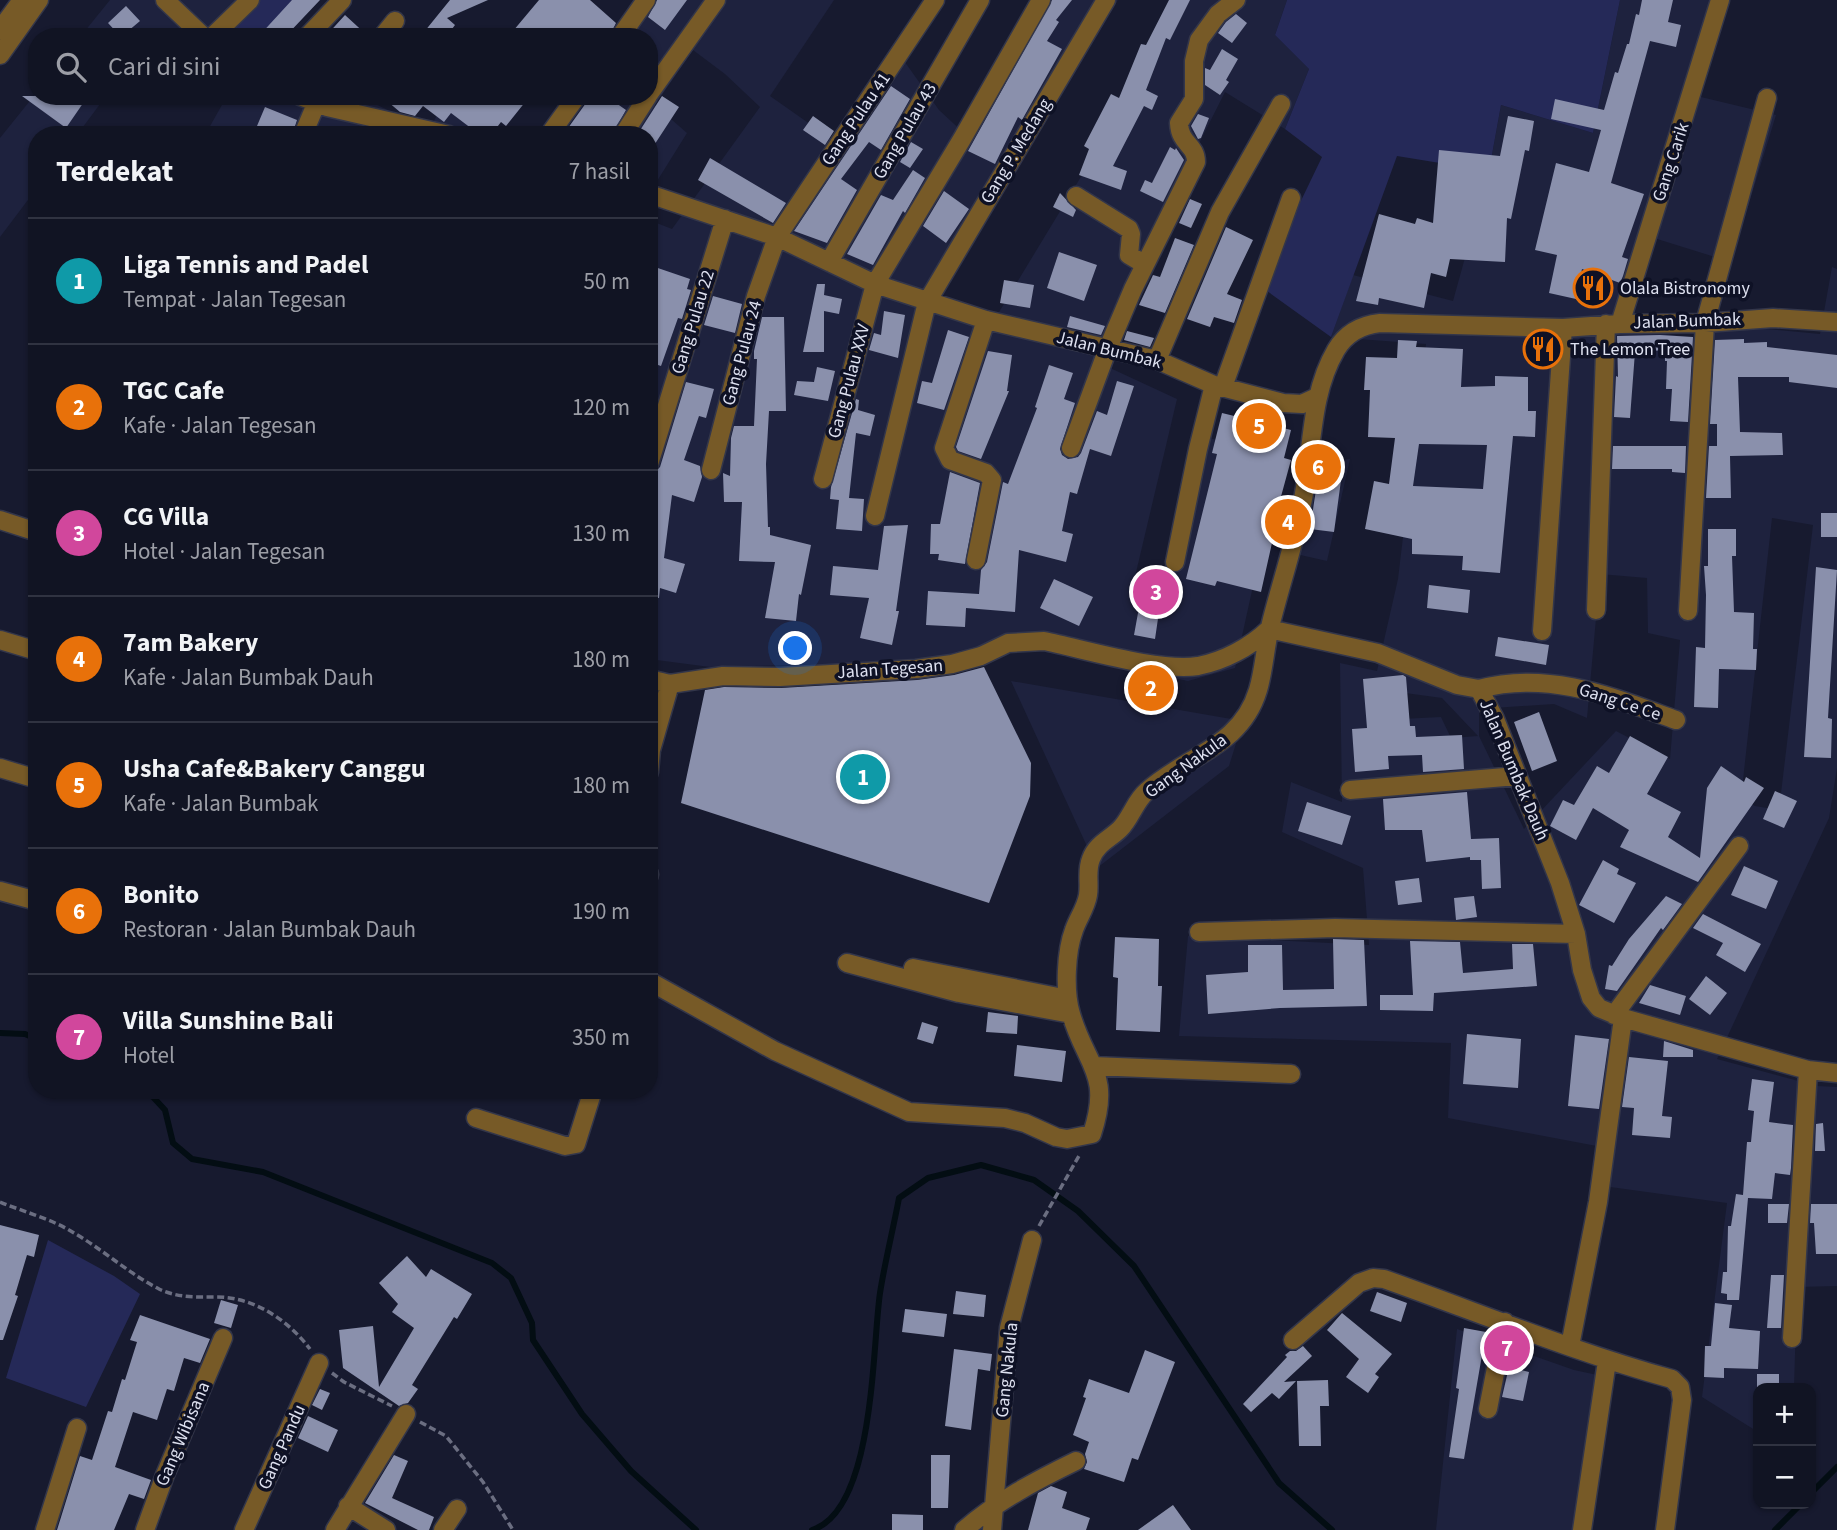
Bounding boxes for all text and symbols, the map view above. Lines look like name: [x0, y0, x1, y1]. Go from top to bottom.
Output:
search box: [28, 28, 658, 105]
icon: search: [52, 48, 90, 86]
text: Cari di sini: [108, 48, 221, 85]
street label: Gang Pulau 41: [816, 67, 896, 171]
street label: Gang Pulau 43: [867, 78, 943, 184]
street label: Gang P. Medang: [975, 94, 1057, 208]
street label: Gang Carik: [1646, 119, 1696, 205]
text: Terdekat: [56, 150, 173, 193]
text: 7 hasil: [569, 155, 630, 188]
text: Liga Tennis and Padel: [123, 246, 368, 283]
text: 1: [73, 265, 85, 298]
text: 50 m: [583, 265, 630, 298]
street label: Gang Pulau 22: [665, 267, 721, 377]
restaurant icon: Olala Bistronomy: [1572, 267, 1614, 309]
place label: Olala Bistronomy: [1620, 276, 1750, 301]
text: Tempat · Jalan Tegesan: [123, 283, 346, 316]
street label: Gang Pulau 24: [716, 298, 768, 408]
street label: Jalan Bumbak: [1633, 307, 1741, 335]
street label: Gang Pulau XXV: [822, 320, 876, 441]
street label: Jalan Bumbak: [1054, 325, 1164, 375]
restaurant icon: The Lemon Tree: [1522, 328, 1564, 370]
place label: The Lemon Tree: [1570, 337, 1690, 362]
text: TGC Cafe: [123, 372, 225, 409]
text: 2: [73, 391, 85, 424]
text: 120 m: [572, 391, 630, 424]
pin: 5: [1236, 400, 1282, 452]
text: Kafe · Jalan Tegesan: [123, 409, 316, 442]
pin: 6: [1295, 441, 1341, 493]
pin: 4: [1265, 496, 1311, 548]
text: CG Villa: [123, 498, 209, 535]
text: 3: [73, 517, 85, 550]
text: 130 m: [572, 517, 630, 550]
text: Hotel · Jalan Tegesan: [123, 535, 325, 568]
pin: 3: [1133, 566, 1179, 618]
text: 7am Bakery: [123, 624, 258, 661]
your location: [778, 631, 812, 665]
text: 4: [73, 643, 85, 676]
text: 180 m: [572, 643, 630, 676]
street label: Jalan Tegesan: [836, 653, 944, 685]
text: Kafe · Jalan Bumbak Dauh: [123, 661, 374, 694]
pin: 2: [1128, 662, 1174, 714]
street label: Gang Ce Ce: [1576, 677, 1664, 727]
street label: Jalan Bumbak Dauh: [1473, 696, 1555, 844]
street label: Gang Nakula: [1140, 728, 1232, 804]
text: Usha Cafe&Bakery Canggu: [123, 750, 426, 787]
pin: 1: [840, 751, 886, 803]
text: 5: [73, 769, 85, 802]
text: 180 m: [572, 769, 630, 802]
text: Kafe · Jalan Bumbak: [123, 787, 318, 820]
text: Bonito: [123, 876, 199, 913]
text: 6: [73, 895, 85, 928]
text: 190 m: [572, 895, 630, 928]
text: Restoran · Jalan Bumbak Dauh: [123, 913, 416, 946]
text: Villa Sunshine Bali: [123, 1002, 334, 1039]
text: 7: [73, 1021, 85, 1054]
text: 350 m: [572, 1021, 630, 1054]
text: Hotel: [123, 1039, 175, 1072]
street label: Gang Nakula: [990, 1321, 1024, 1419]
pin: 7: [1484, 1322, 1530, 1374]
street label: Gang Wibisana: [150, 1378, 216, 1490]
map controls: [1753, 1383, 1816, 1509]
button: +: [1753, 1383, 1816, 1446]
street label: Gang Pandu: [252, 1400, 312, 1494]
button: −: [1753, 1446, 1816, 1509]

